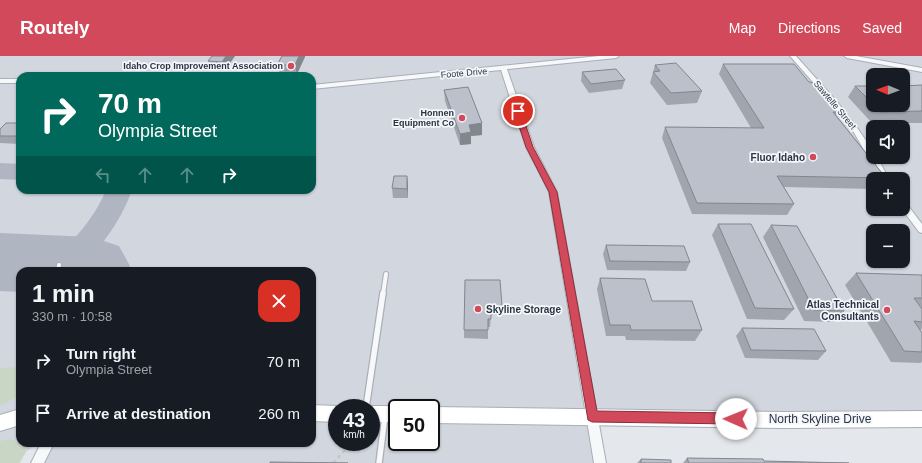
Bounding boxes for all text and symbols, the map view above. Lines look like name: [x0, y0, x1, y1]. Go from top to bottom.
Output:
text: Routely: [20, 17, 90, 38]
text: Map: [729, 20, 756, 36]
text: Directions: [778, 20, 840, 36]
text: Saved: [862, 20, 902, 36]
place label: Idaho Crop Improvement Association: [123, 61, 283, 71]
marker: Idaho Crop Improvement Association: [286, 61, 296, 71]
street label: Foote Drive: [440, 66, 488, 80]
north arrow: [866, 68, 910, 112]
map controls: [866, 68, 910, 268]
street label: Sawtelle Street: [812, 79, 859, 132]
icon: right: [32, 88, 84, 140]
text: 70 m: [98, 88, 162, 119]
pin: [501, 94, 535, 128]
icon: arrive: [507, 100, 529, 122]
place label: Honnen Equipment Co: [393, 108, 454, 128]
marker: Honnen Equipment Co: [457, 113, 467, 123]
button: sound: [866, 120, 910, 164]
text: Olympia Street: [98, 121, 217, 141]
place label: Fluor Idaho: [751, 152, 805, 163]
marker: Fluor Idaho: [808, 152, 818, 162]
icon: left: [92, 164, 114, 186]
icon: ahead: [134, 164, 156, 186]
icon: ahead: [176, 164, 198, 186]
icon: right: [218, 164, 240, 186]
button: +: [866, 172, 910, 216]
button: −: [866, 224, 910, 268]
text: 1 min: [32, 280, 95, 307]
button: close: [258, 280, 300, 322]
place label: Atlas Technical Consultants: [806, 299, 879, 322]
marker: Skyline Storage: [473, 304, 483, 314]
place label: Skyline Storage: [486, 304, 561, 315]
marker: Atlas Technical Consultants: [882, 305, 892, 315]
text: 330 m · 10:58: [32, 309, 112, 324]
text: Turn right: [66, 345, 136, 362]
icon: right: [32, 350, 54, 372]
text: 70 m: [267, 353, 300, 370]
text: Olympia Street: [66, 362, 152, 377]
position arrow: [715, 398, 757, 440]
speed limit sign: 50: [388, 399, 440, 451]
icon: arrive: [32, 402, 54, 424]
text: Arrive at destination: [66, 405, 211, 422]
text: 260 m: [258, 405, 300, 422]
text: 43: [343, 409, 365, 431]
street label: North Skyline Drive: [769, 412, 872, 426]
text: km/h: [343, 429, 365, 440]

